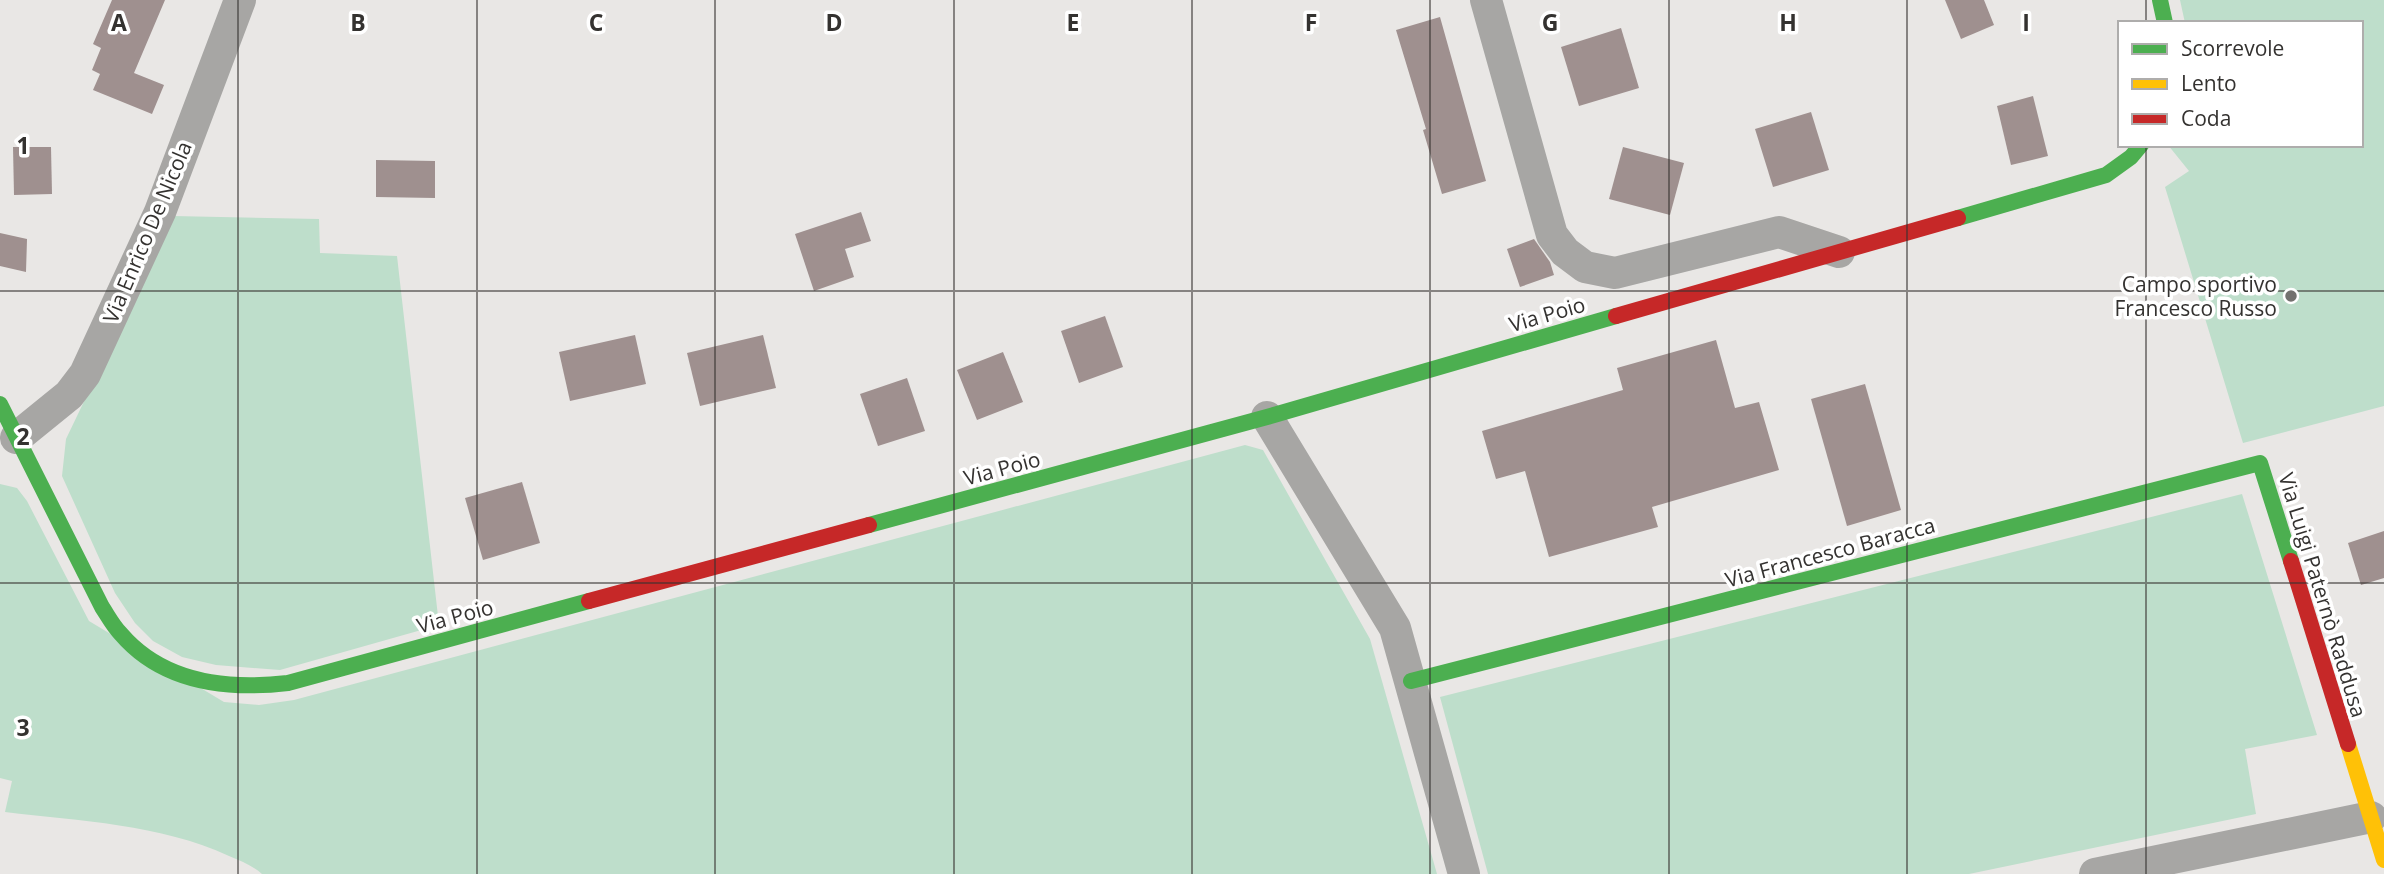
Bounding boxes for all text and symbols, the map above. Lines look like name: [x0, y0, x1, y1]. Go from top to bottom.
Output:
text: A: [111, 6, 127, 38]
text: B: [350, 6, 366, 38]
text: C: [589, 6, 603, 38]
text: D: [825, 6, 843, 38]
text: E: [1067, 6, 1079, 38]
text: F: [1305, 6, 1317, 38]
text: G: [1542, 6, 1558, 38]
text: H: [1779, 6, 1797, 38]
text: I: [2022, 6, 2030, 38]
legend: [2118, 21, 2363, 147]
text: Scorrevole: [2181, 34, 2284, 62]
text: Lento: [2181, 69, 2237, 97]
text: Coda: [2181, 104, 2231, 132]
text: 1: [16, 129, 30, 161]
street label: Via Enrico De Nicola: [96, 137, 198, 327]
place label: Campo sportivo Francesco Russo: [2115, 270, 2277, 322]
marker: Campo sportivo Francesco Russo: [2283, 288, 2299, 304]
street label: Via Poio: [1506, 290, 1588, 338]
text: 2: [16, 420, 30, 452]
street label: Via Poio: [961, 444, 1043, 492]
street label: Via Luigi Paternò Raddusa: [2272, 469, 2374, 721]
street label: Via Francesco Baracca: [1722, 510, 1938, 594]
street label: Via Poio: [414, 592, 496, 640]
text: 3: [16, 711, 30, 743]

